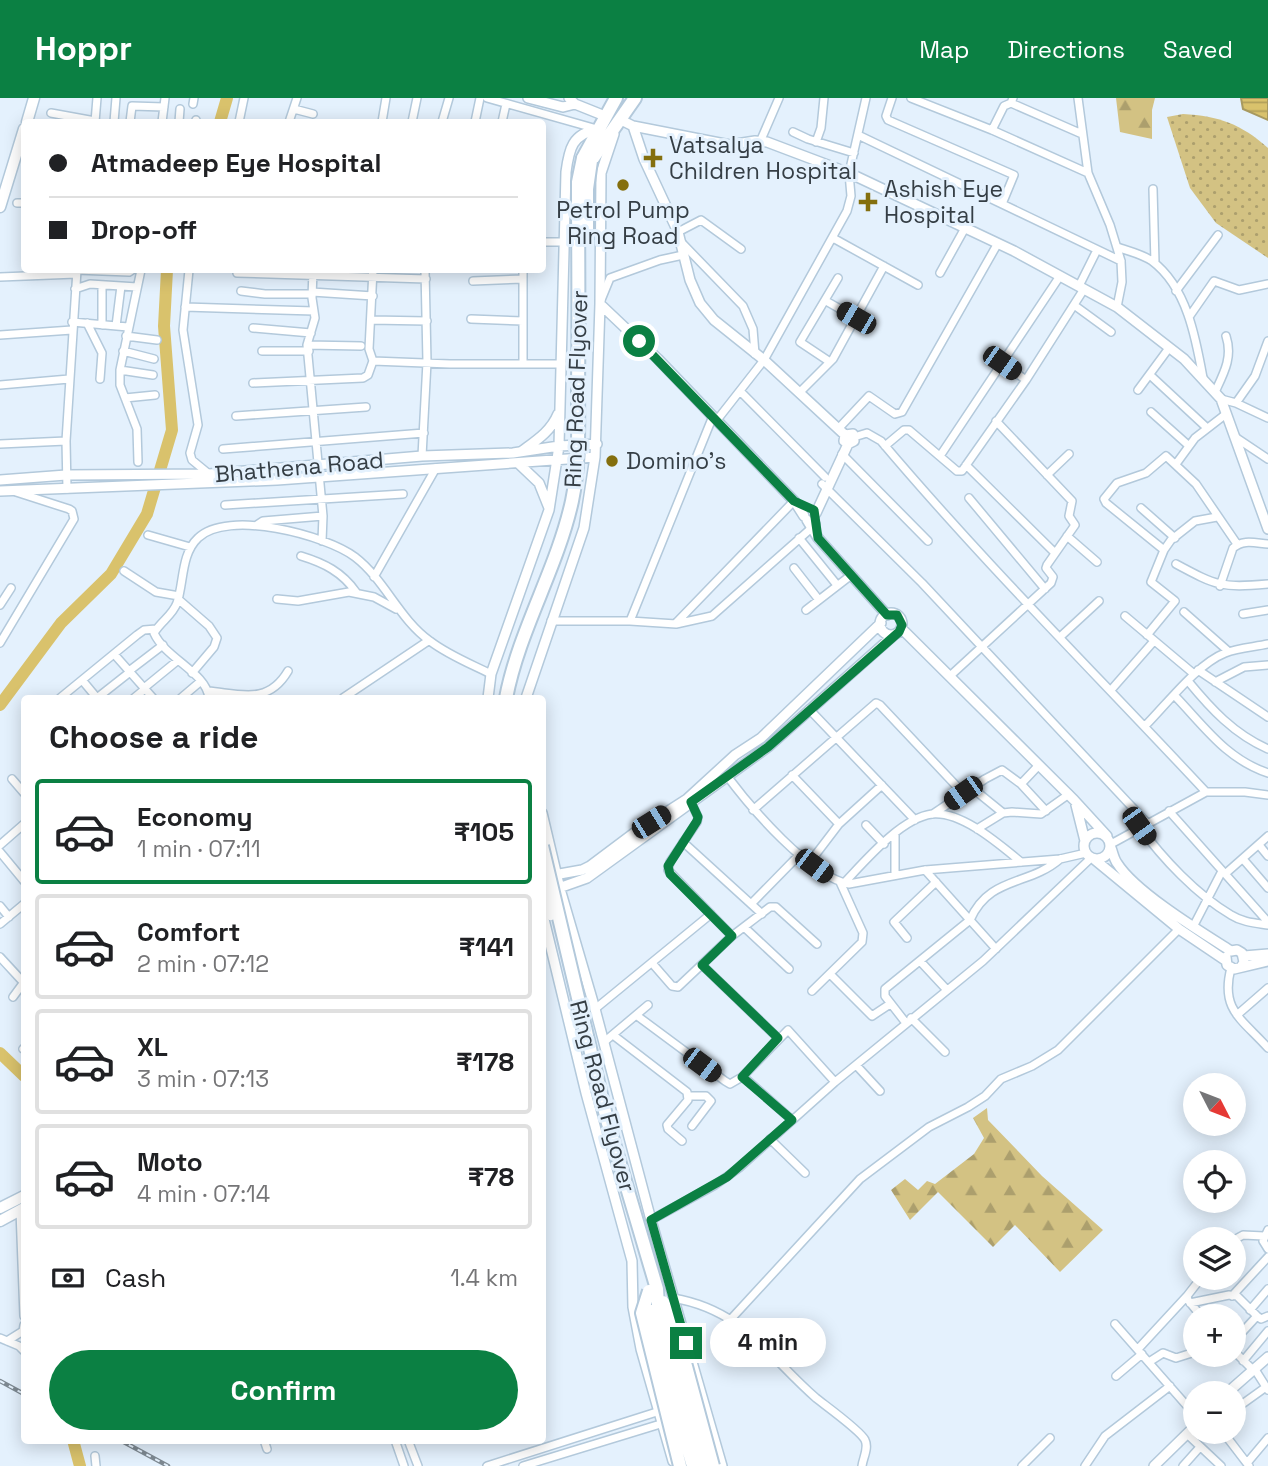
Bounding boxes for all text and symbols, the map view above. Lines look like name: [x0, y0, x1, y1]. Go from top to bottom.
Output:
text: Hoppr: [35, 28, 132, 70]
text: Map: [919, 34, 969, 65]
text: Directions: [1007, 34, 1125, 65]
text: Saved: [1163, 34, 1233, 65]
place label: Vatsalya Children Hospital: [669, 130, 857, 186]
text: Atmadeep Eye Hospital: [91, 146, 381, 180]
marker: Vatsalya Children Hospital: [643, 148, 663, 168]
place label: Ashish Eye Hospital: [884, 174, 1003, 230]
marker: Petrol Pump Ring Road: [615, 177, 631, 193]
marker: Ashish Eye Hospital: [858, 192, 878, 212]
place label: Petrol Pump Ring Road: [556, 195, 690, 251]
text: Drop-off: [91, 213, 197, 247]
street label: Ring Road Flyover: [558, 290, 594, 488]
car: [833, 298, 880, 338]
route start: [623, 325, 655, 357]
car: [979, 342, 1026, 384]
street label: Bhathena Road: [213, 445, 385, 489]
place label: Domino's: [626, 446, 726, 476]
marker: Domino's: [604, 453, 620, 469]
text: Choose a ride: [49, 717, 259, 757]
car: [940, 772, 987, 814]
icon: car: [53, 800, 116, 863]
text: Economy: [137, 800, 253, 834]
car: [628, 802, 675, 842]
car: [1119, 803, 1160, 849]
text: ₹105: [454, 815, 514, 849]
text: 1 min · 07:11: [137, 834, 261, 864]
car: [791, 845, 838, 887]
icon: car: [53, 915, 116, 978]
text: Comfort: [137, 915, 240, 949]
text: ₹141: [459, 930, 514, 964]
text: 2 min · 07:12: [137, 949, 269, 979]
street label: Ring Road Flyover: [563, 997, 643, 1195]
icon: car: [53, 1030, 116, 1093]
text: XL: [137, 1030, 168, 1064]
car: [679, 1044, 726, 1086]
text: ₹178: [456, 1045, 514, 1079]
text: 3 min · 07:13: [137, 1064, 269, 1094]
north arrow: [1183, 1073, 1246, 1136]
map controls: [1183, 1073, 1246, 1444]
icon: car: [53, 1145, 116, 1208]
text: Moto: [137, 1145, 203, 1179]
button: locate: [1183, 1150, 1246, 1213]
text: ₹78: [468, 1160, 514, 1194]
text: 4 min · 07:14: [137, 1179, 270, 1209]
button: layers: [1183, 1227, 1246, 1290]
icon: cash: [49, 1259, 87, 1297]
text: Cash: [105, 1261, 166, 1295]
text: 1.4 km: [450, 1263, 518, 1293]
button: +: [1183, 1304, 1246, 1367]
callout: 4 min: [710, 1318, 826, 1368]
route end: [670, 1327, 702, 1359]
text: 4 min: [738, 1327, 798, 1357]
button: Confirm: [49, 1350, 518, 1430]
button: −: [1183, 1381, 1246, 1444]

